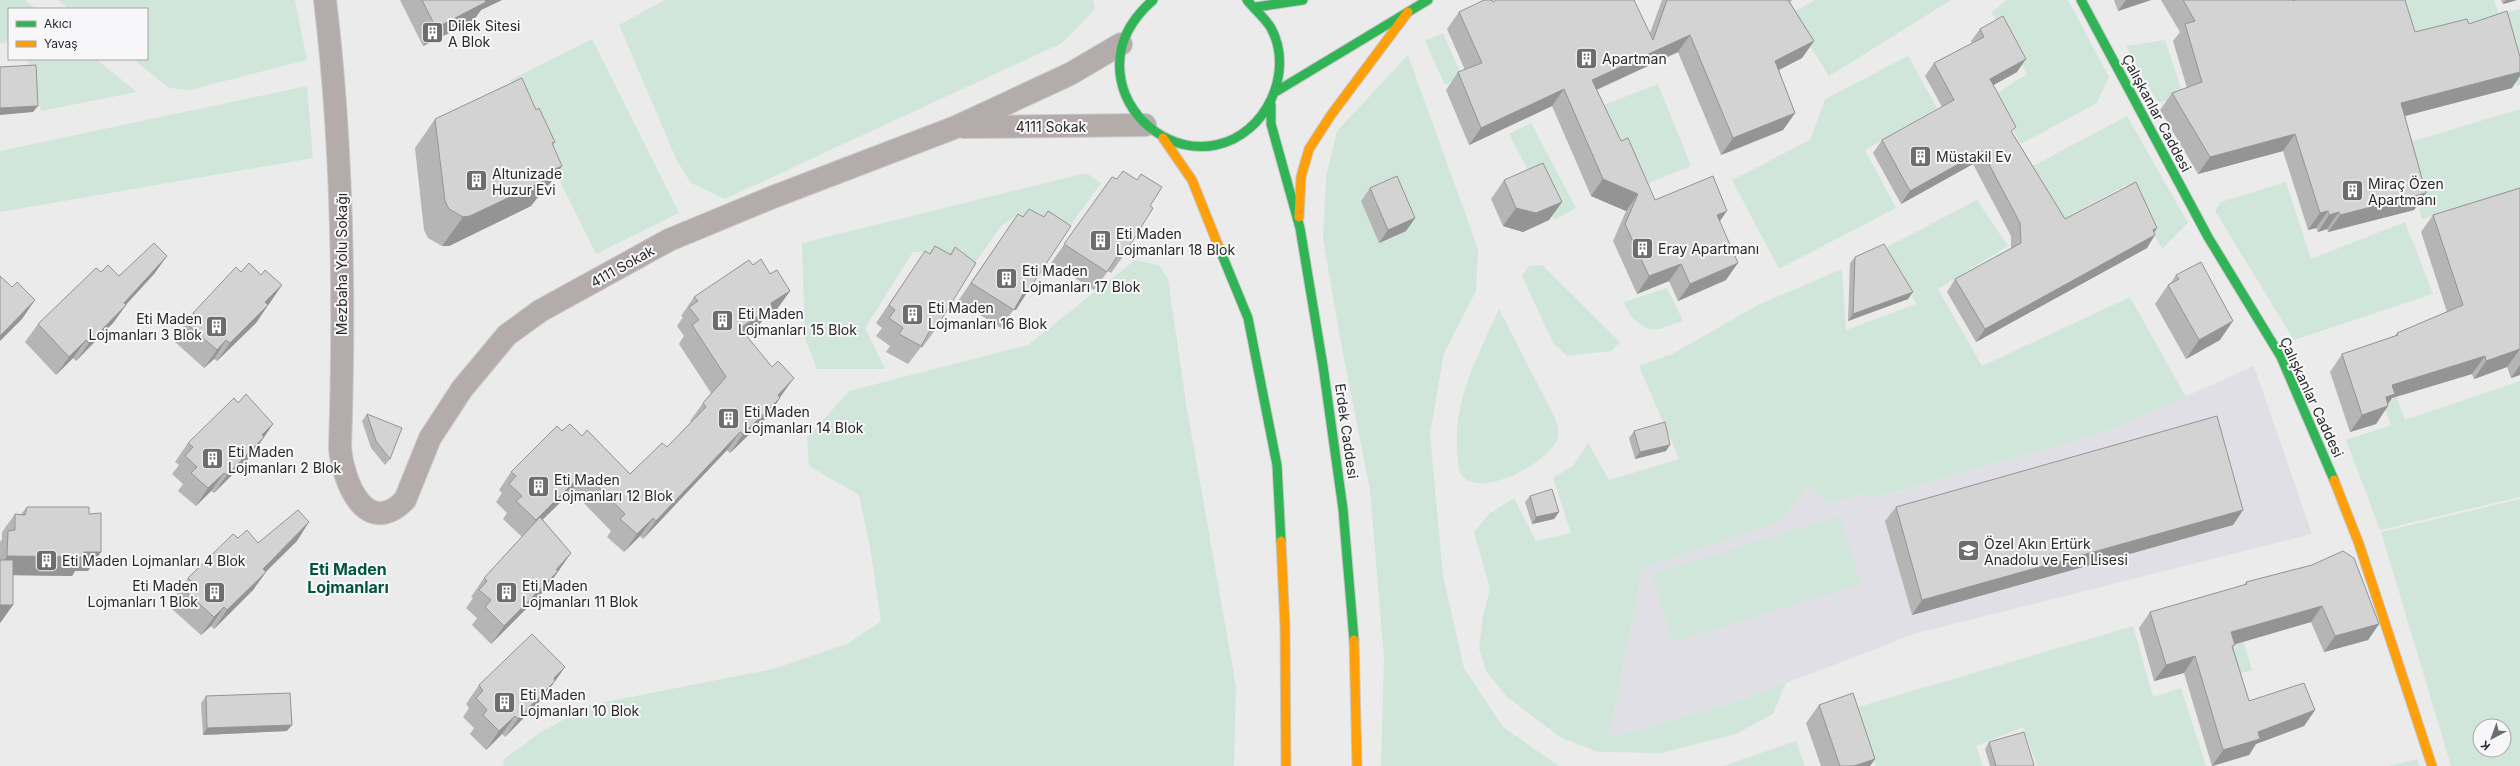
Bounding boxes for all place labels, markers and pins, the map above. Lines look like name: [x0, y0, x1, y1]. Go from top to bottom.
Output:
place label: Dilek Sitesi A Blok: [448, 17, 520, 50]
building icon: Dilek Sitesi A Blok: [419, 20, 445, 46]
building icon: Apartman: [1573, 45, 1599, 71]
place label: Apartman: [1602, 50, 1667, 67]
building icon: Müstakil Ev: [1908, 143, 1934, 169]
place label: Müstakil Ev: [1936, 148, 2012, 165]
place label: Altunizade Huzur Evi: [492, 165, 562, 198]
building icon: Altunizade Huzur Evi: [464, 168, 490, 194]
place label: Miraç Özen Apartmanı: [2368, 175, 2444, 208]
building icon: Miraç Özen Apartmanı: [2340, 178, 2366, 204]
place label: Eti Maden Lojmanları 18 Blok: [1116, 225, 1235, 258]
building icon: Eti Maden Lojmanları 18 Blok: [1087, 228, 1113, 254]
building icon: Eray Apartmanı: [1629, 235, 1655, 261]
place label: Eray Apartmanı: [1658, 240, 1759, 257]
place label: Eti Maden Lojmanları 17 Blok: [1022, 262, 1141, 295]
building icon: Eti Maden Lojmanları 17 Blok: [993, 265, 1019, 291]
place label: Eti Maden Lojmanları 16 Blok: [928, 299, 1047, 332]
building icon: Eti Maden Lojmanları 16 Blok: [899, 302, 925, 328]
place label: Eti Maden Lojmanları 15 Blok: [738, 305, 857, 338]
building icon: Eti Maden Lojmanları 15 Blok: [709, 308, 735, 334]
place label: Eti Maden Lojmanları 3 Blok: [89, 310, 202, 343]
building icon: Eti Maden Lojmanları 3 Blok: [204, 313, 230, 339]
place label: Eti Maden Lojmanları 14 Blok: [744, 403, 864, 436]
building icon: Eti Maden Lojmanları 14 Blok: [716, 406, 742, 432]
place label: Eti Maden Lojmanları 2 Blok: [228, 443, 342, 476]
building icon: Eti Maden Lojmanları 2 Blok: [200, 446, 226, 472]
place label: Eti Maden Lojmanları 12 Blok: [554, 471, 673, 504]
building icon: Eti Maden Lojmanları 12 Blok: [525, 474, 551, 500]
place label: Özel Akın Ertürk Anadolu ve Fen Lisesi: [1984, 535, 2128, 568]
school or university icon: Özel Akın Ertürk Anadolu ve Fen Lisesi: [1956, 538, 1982, 564]
building icon: Eti Maden Lojmanları 4 Blok: [34, 547, 60, 573]
place label: Eti Maden Lojmanları 4 Blok: [62, 552, 246, 569]
place label: Eti Maden Lojmanları 1 Blok: [88, 577, 198, 610]
place label: Eti Maden Lojmanları 11 Blok: [522, 577, 638, 610]
building icon: Eti Maden Lojmanları 1 Blok: [201, 580, 227, 606]
building icon: Eti Maden Lojmanları 11 Blok: [494, 580, 520, 606]
place label: Eti Maden Lojmanları 10 Blok: [520, 686, 640, 719]
building icon: Eti Maden Lojmanları 10 Blok: [491, 689, 517, 715]

